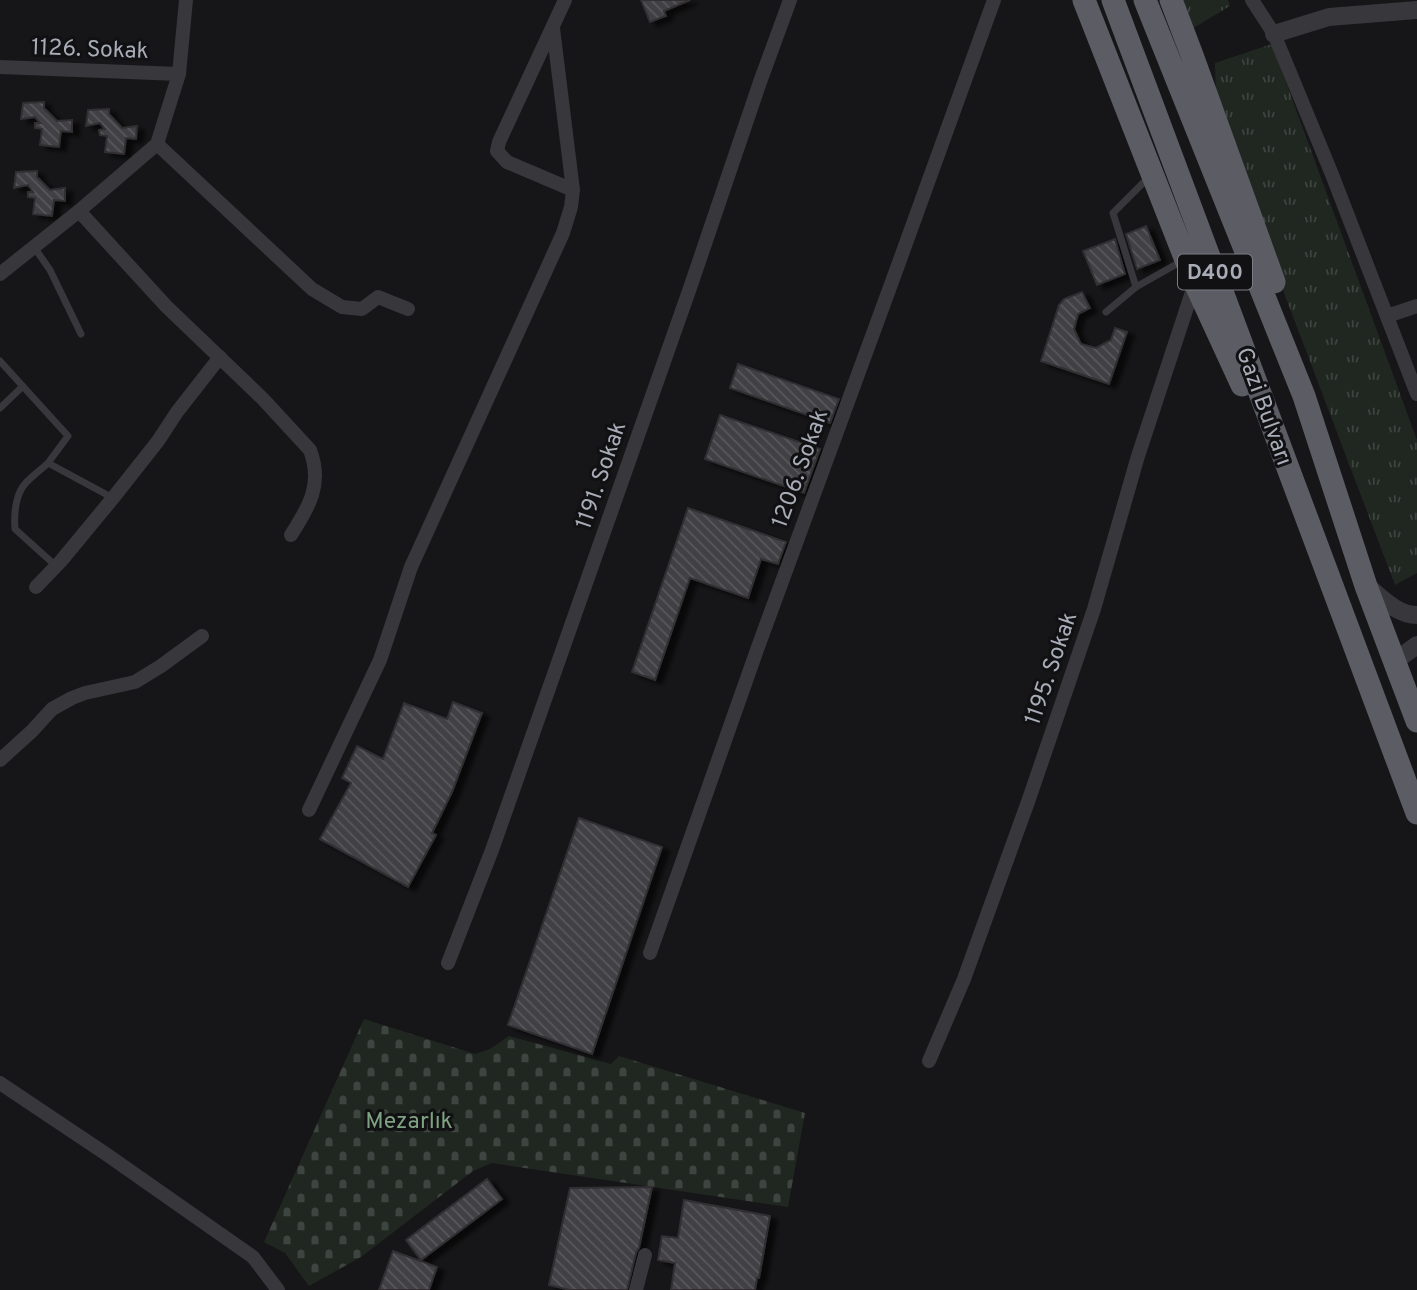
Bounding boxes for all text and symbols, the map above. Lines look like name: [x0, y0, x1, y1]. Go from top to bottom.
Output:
street label: 1126. Sokak: [31, 34, 149, 67]
road number: D400: [1178, 254, 1252, 290]
street label: Gazi Bulvarı: [1228, 344, 1297, 470]
street label: 1206. Sokak: [767, 406, 836, 532]
street label: 1191. Sokak: [570, 418, 634, 534]
street label: 1195. Sokak: [1019, 608, 1085, 729]
park label: Mezarlık: [365, 1108, 453, 1137]

